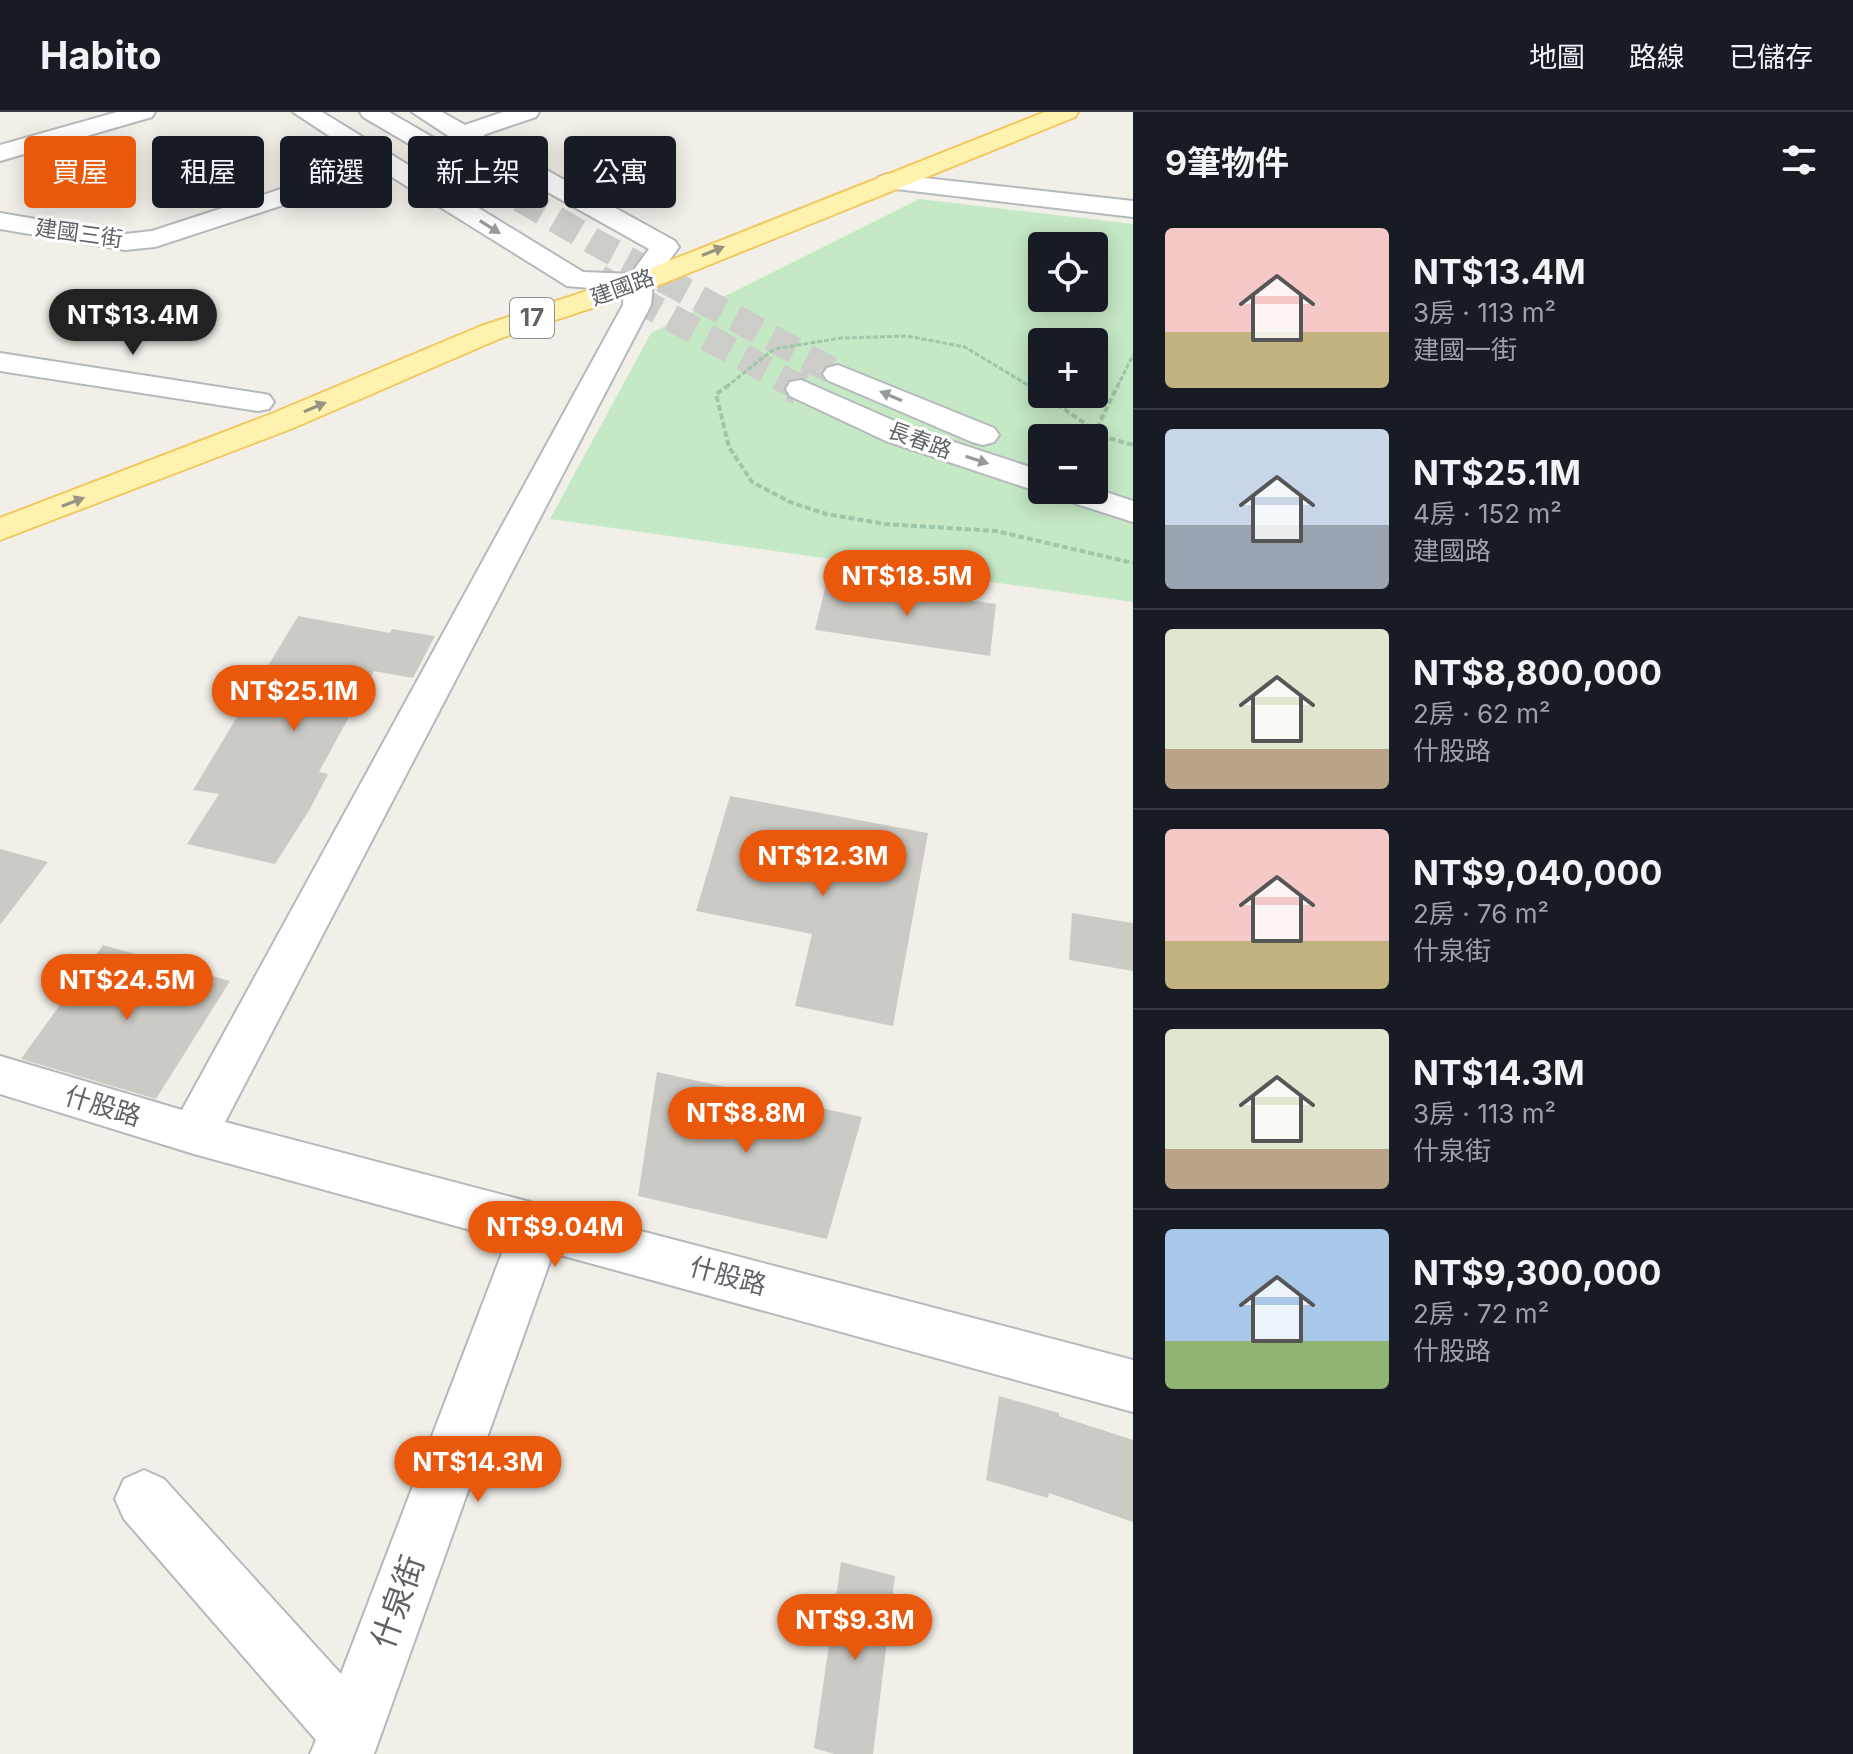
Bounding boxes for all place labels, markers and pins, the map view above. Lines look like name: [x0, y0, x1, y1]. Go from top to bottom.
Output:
pin: NT$13.4M: [50, 289, 216, 357]
pin: NT$18.5M: [824, 550, 990, 618]
pin: NT$25.1M: [211, 665, 377, 733]
pin: NT$12.3M: [740, 830, 906, 898]
pin: NT$24.5M: [44, 954, 210, 1022]
pin: NT$8.8M: [672, 1087, 820, 1155]
pin: NT$9.04M: [472, 1201, 638, 1269]
pin: NT$14.3M: [395, 1436, 561, 1504]
pin: NT$9.3M: [781, 1594, 929, 1662]

